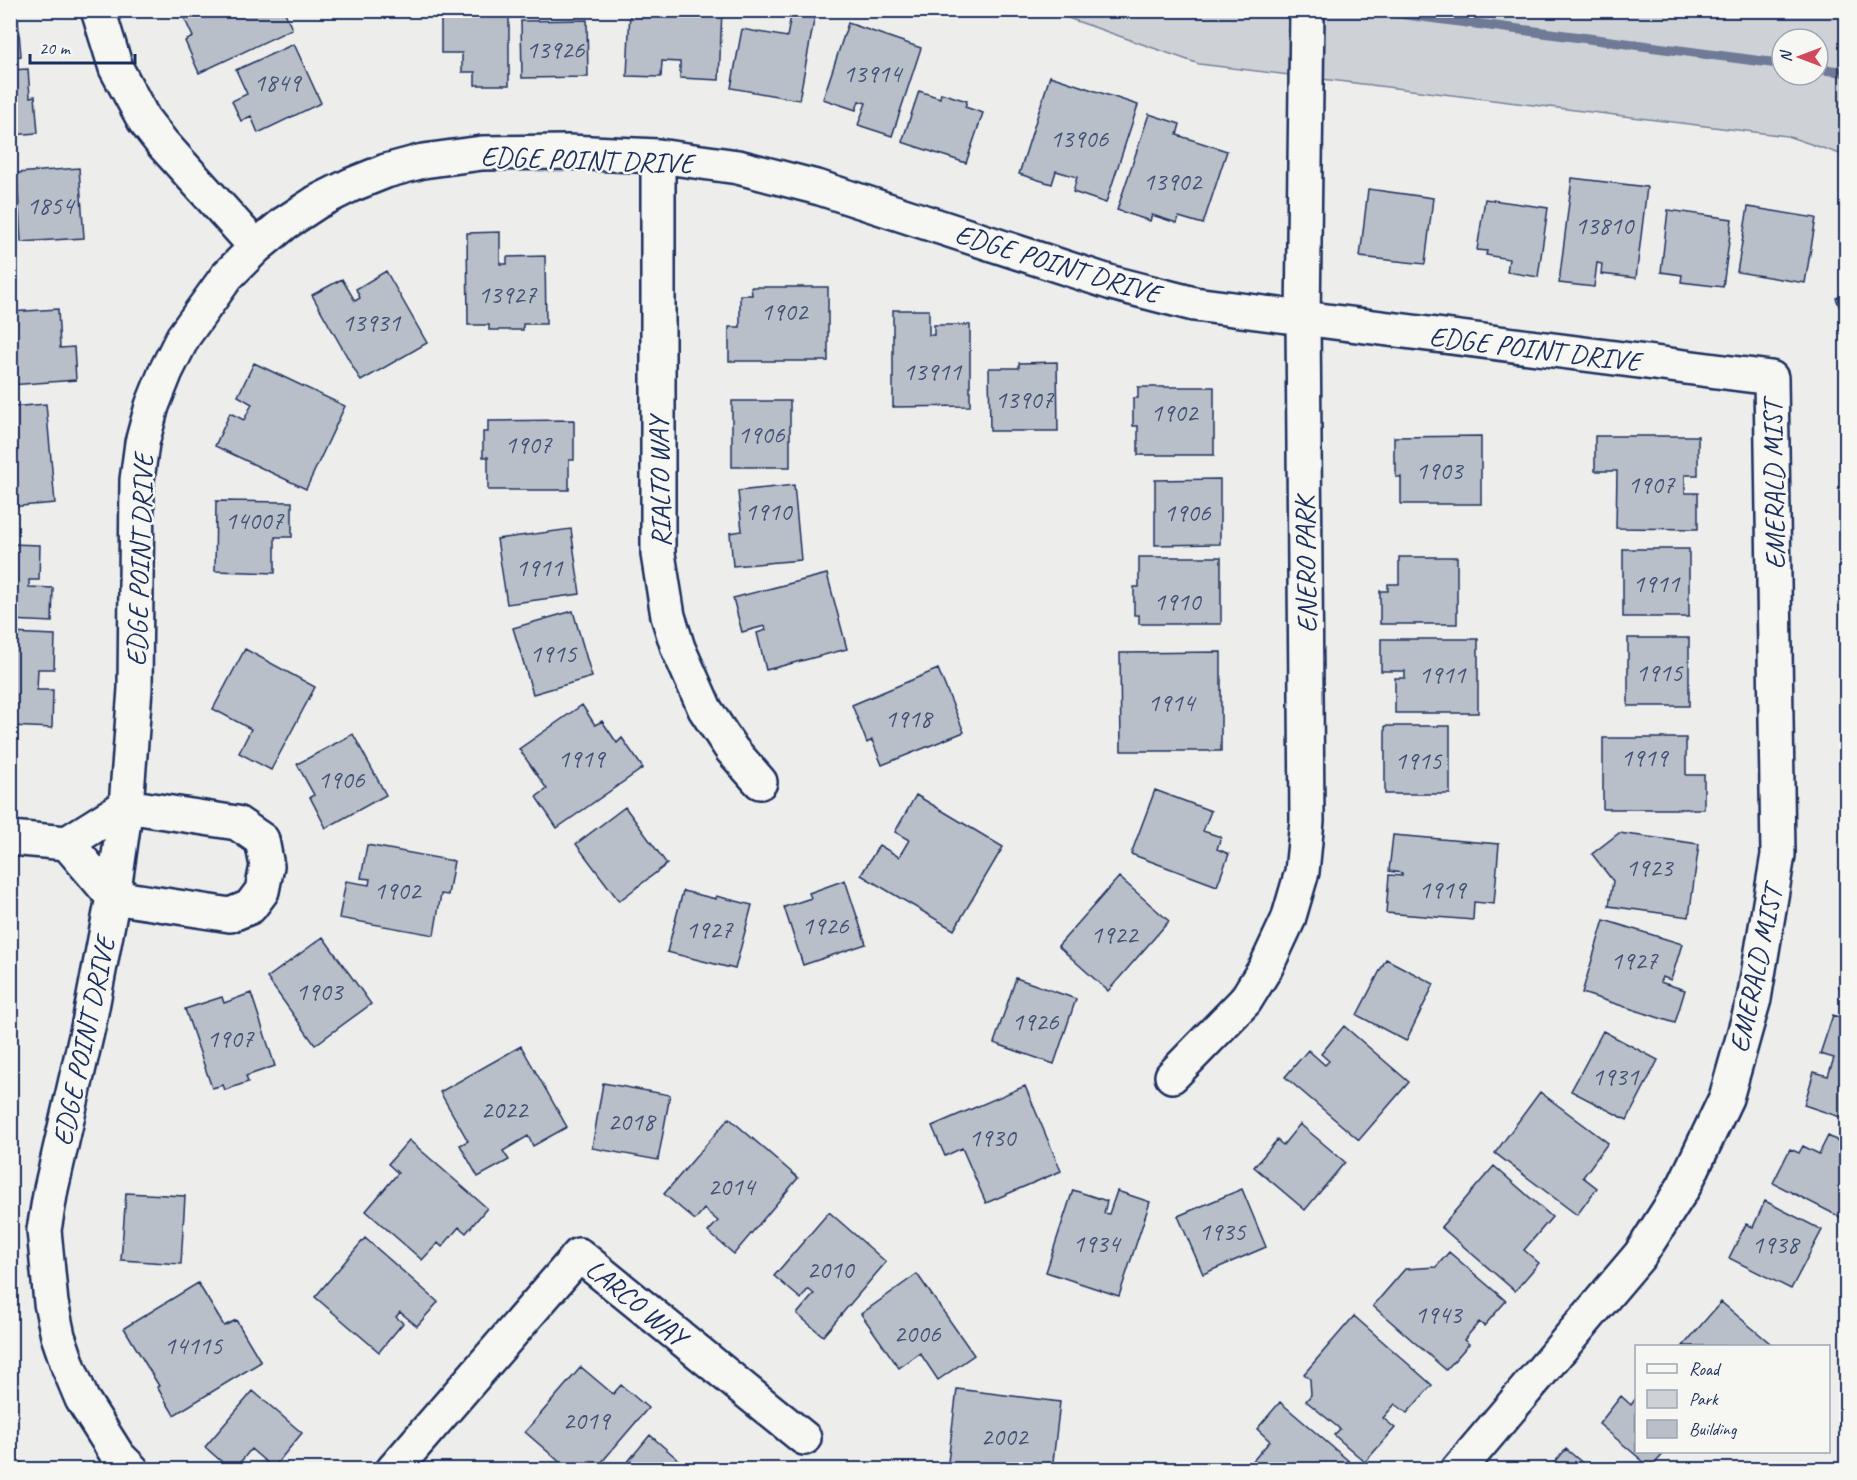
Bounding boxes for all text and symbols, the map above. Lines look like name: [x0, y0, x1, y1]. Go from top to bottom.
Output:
scale bar: [30, 27, 135, 65]
north arrow: [1770, 27, 1830, 87]
house number: 13926: [526, 33, 586, 66]
text: 20 m: [39, 37, 72, 59]
text: N: [1776, 49, 1796, 62]
house number: 13914: [843, 57, 904, 90]
house number: 1849: [254, 66, 303, 99]
house number: 13906: [1050, 122, 1110, 155]
street label: EDGE POINT DRIVE: [480, 138, 697, 181]
house number: 13902: [1143, 165, 1204, 198]
house number: 1854: [27, 189, 76, 222]
house number: 13810: [1575, 209, 1636, 242]
street label: EDGE POINT DRIVE: [951, 216, 1168, 312]
house number: 13927: [478, 278, 538, 311]
house number: 1902: [761, 295, 810, 328]
house number: 13931: [342, 306, 402, 339]
street label: EDGE POINT DRIVE: [1427, 318, 1646, 379]
house number: 13911: [903, 355, 963, 388]
house number: 13907: [995, 383, 1055, 416]
street label: EMERALD MIST: [1754, 394, 1792, 570]
house number: 1902: [1151, 396, 1200, 429]
street label: RIALTO WAY: [641, 413, 678, 547]
house number: 1906: [738, 418, 786, 451]
house number: 1907: [505, 428, 553, 461]
street label: EDGE POINT DRIVE: [118, 450, 161, 667]
house number: 1903: [1416, 454, 1465, 487]
house number: 1907: [1628, 468, 1676, 501]
street label: ENERO PARK: [1287, 492, 1324, 633]
house number: 1910: [745, 495, 794, 528]
house number: 1906: [1164, 496, 1212, 529]
house number: 14007: [225, 504, 285, 537]
house number: 1911: [516, 551, 564, 584]
house number: 1911: [1633, 567, 1681, 600]
house number: 1910: [1154, 585, 1203, 618]
house number: 1915: [530, 637, 578, 670]
house number: 1915: [1636, 656, 1684, 689]
house number: 1911: [1419, 658, 1467, 691]
house number: 1914: [1148, 686, 1197, 719]
house number: 1918: [885, 702, 934, 735]
house number: 1919: [1621, 741, 1670, 774]
house number: 1919: [558, 742, 607, 775]
house number: 1915: [1395, 744, 1443, 777]
house number: 1906: [318, 763, 366, 796]
house number: 1923: [1626, 851, 1675, 884]
house number: 1919: [1419, 873, 1468, 906]
house number: 1902: [374, 874, 423, 907]
street label: EMERALD MIST: [1721, 877, 1791, 1055]
house number: 1926: [802, 909, 850, 942]
house number: 1927: [686, 913, 734, 946]
house number: 1922: [1091, 918, 1140, 951]
street label: EDGE POINT DRIVE: [44, 930, 123, 1149]
house number: 1927: [1611, 944, 1659, 977]
house number: 1903: [296, 975, 345, 1008]
house number: 1926: [1012, 1005, 1060, 1038]
house number: 1907: [207, 1022, 255, 1055]
house number: 1931: [1592, 1060, 1640, 1093]
house number: 2022: [481, 1093, 530, 1126]
house number: 2018: [608, 1105, 657, 1138]
house number: 1930: [969, 1121, 1018, 1154]
house number: 2014: [708, 1170, 757, 1203]
house number: 1935: [1199, 1215, 1247, 1248]
house number: 1934: [1073, 1227, 1122, 1260]
house number: 1938: [1752, 1228, 1801, 1261]
street label: LARCO WAY: [579, 1251, 697, 1356]
house number: 2010: [807, 1253, 856, 1286]
house number: 1943: [1415, 1298, 1464, 1331]
house number: 2006: [894, 1317, 942, 1350]
house number: 14115: [164, 1329, 224, 1362]
legend: [1635, 1345, 1830, 1453]
text: Road: [1689, 1358, 1722, 1380]
text: Park: [1689, 1388, 1719, 1410]
house number: 2019: [563, 1404, 612, 1437]
text: Building: [1689, 1418, 1738, 1440]
house number: 2002: [981, 1420, 1030, 1453]

